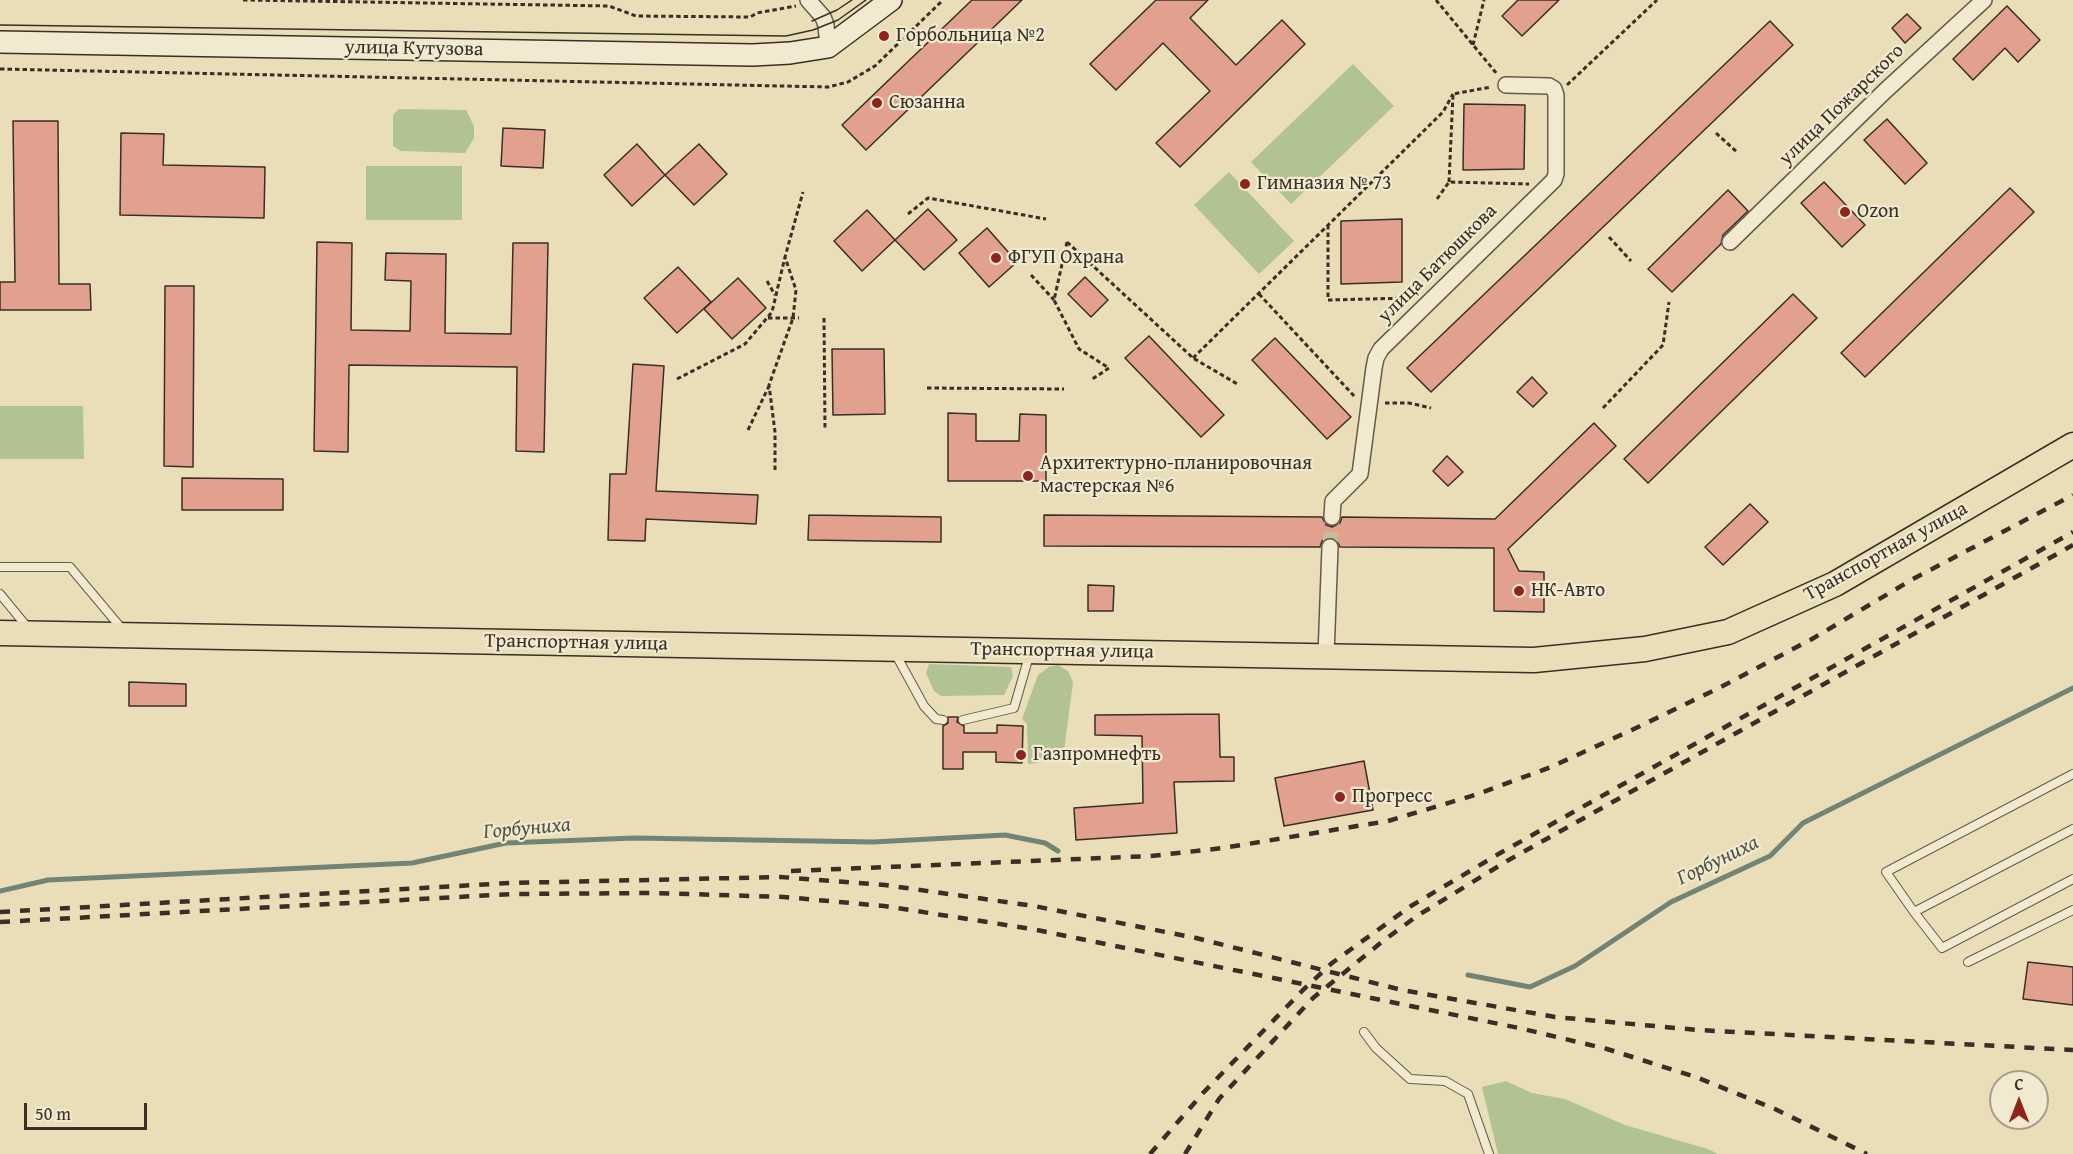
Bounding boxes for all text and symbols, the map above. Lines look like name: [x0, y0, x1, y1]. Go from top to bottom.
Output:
place label: Горбольница №2: [896, 24, 1045, 48]
marker: Горбольница №2: [877, 29, 891, 43]
street label: улица Кутузова: [344, 36, 484, 62]
street label: улица Пожарского: [1774, 39, 1910, 171]
place label: Сюзанна: [889, 91, 965, 115]
marker: Сюзанна: [870, 96, 884, 110]
place label: Гимназия № 73: [1257, 172, 1392, 196]
marker: Гимназия № 73: [1238, 177, 1252, 191]
street label: улица Батюшкова: [1373, 199, 1503, 329]
place label: Ozon: [1857, 200, 1899, 224]
marker: Ozon: [1838, 205, 1852, 219]
place label: ФГУП Охрана: [1008, 246, 1124, 270]
marker: ФГУП Охрана: [989, 251, 1003, 265]
place label: Архитектурно-планировочная мастерская №6: [1040, 452, 1312, 499]
marker: Архитектурно-планировочная мастерская №6: [1021, 469, 1035, 483]
street label: Транспортная улица: [1800, 497, 1972, 607]
place label: НК-Авто: [1531, 579, 1605, 603]
marker: НК-Авто: [1512, 584, 1526, 598]
street label: Транспортная улица: [484, 629, 668, 657]
street label: Транспортная улица: [970, 637, 1154, 665]
place label: Газпромнефть: [1033, 743, 1161, 767]
marker: Газпромнефть: [1014, 748, 1028, 762]
place label: Прогресс: [1352, 785, 1432, 809]
marker: Прогресс: [1333, 790, 1347, 804]
water label: Горбуниха: [482, 813, 572, 845]
water label: Горбуниха: [1673, 830, 1763, 892]
north arrow: [1989, 1070, 2049, 1130]
text: С: [2014, 1072, 2024, 1096]
scale bar: [27, 1091, 150, 1129]
text: 50 m: [35, 1100, 71, 1127]

